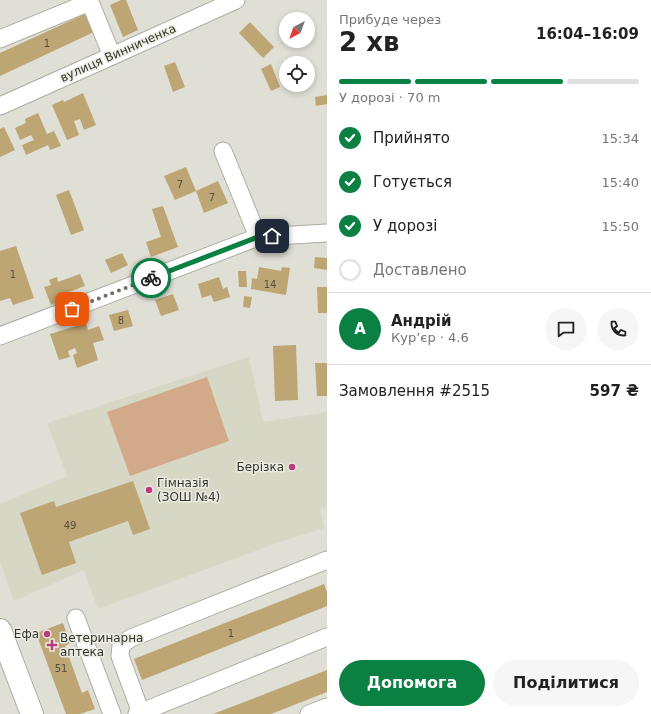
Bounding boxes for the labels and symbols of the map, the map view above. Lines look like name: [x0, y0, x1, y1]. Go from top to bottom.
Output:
north arrow: [279, 12, 315, 48]
street label: вулиця Винниченка: [58, 21, 178, 85]
house number: 1: [44, 38, 50, 49]
house number: 7: [177, 179, 183, 190]
house number: 7: [209, 192, 215, 203]
pin: [255, 219, 289, 253]
courier: [131, 258, 171, 298]
house number: 1: [10, 269, 16, 280]
house number: 14: [264, 279, 276, 290]
pin: [55, 292, 89, 326]
house number: 8: [118, 315, 124, 326]
place label: Берізка: [236, 460, 284, 474]
marker: Берізка: [287, 462, 297, 472]
place label: Гімназія (ЗОШ №4): [157, 476, 220, 504]
marker: Гімназія (ЗОШ №4): [144, 485, 154, 495]
house number: 49: [64, 520, 76, 531]
place label: Ефа: [14, 627, 39, 641]
house number: 1: [228, 628, 234, 639]
marker: Ефа: [42, 629, 52, 639]
place label: Ветеринарна аптека: [60, 631, 143, 659]
marker: Ветеринарна аптека: [47, 640, 57, 650]
house number: 51: [55, 663, 67, 674]

